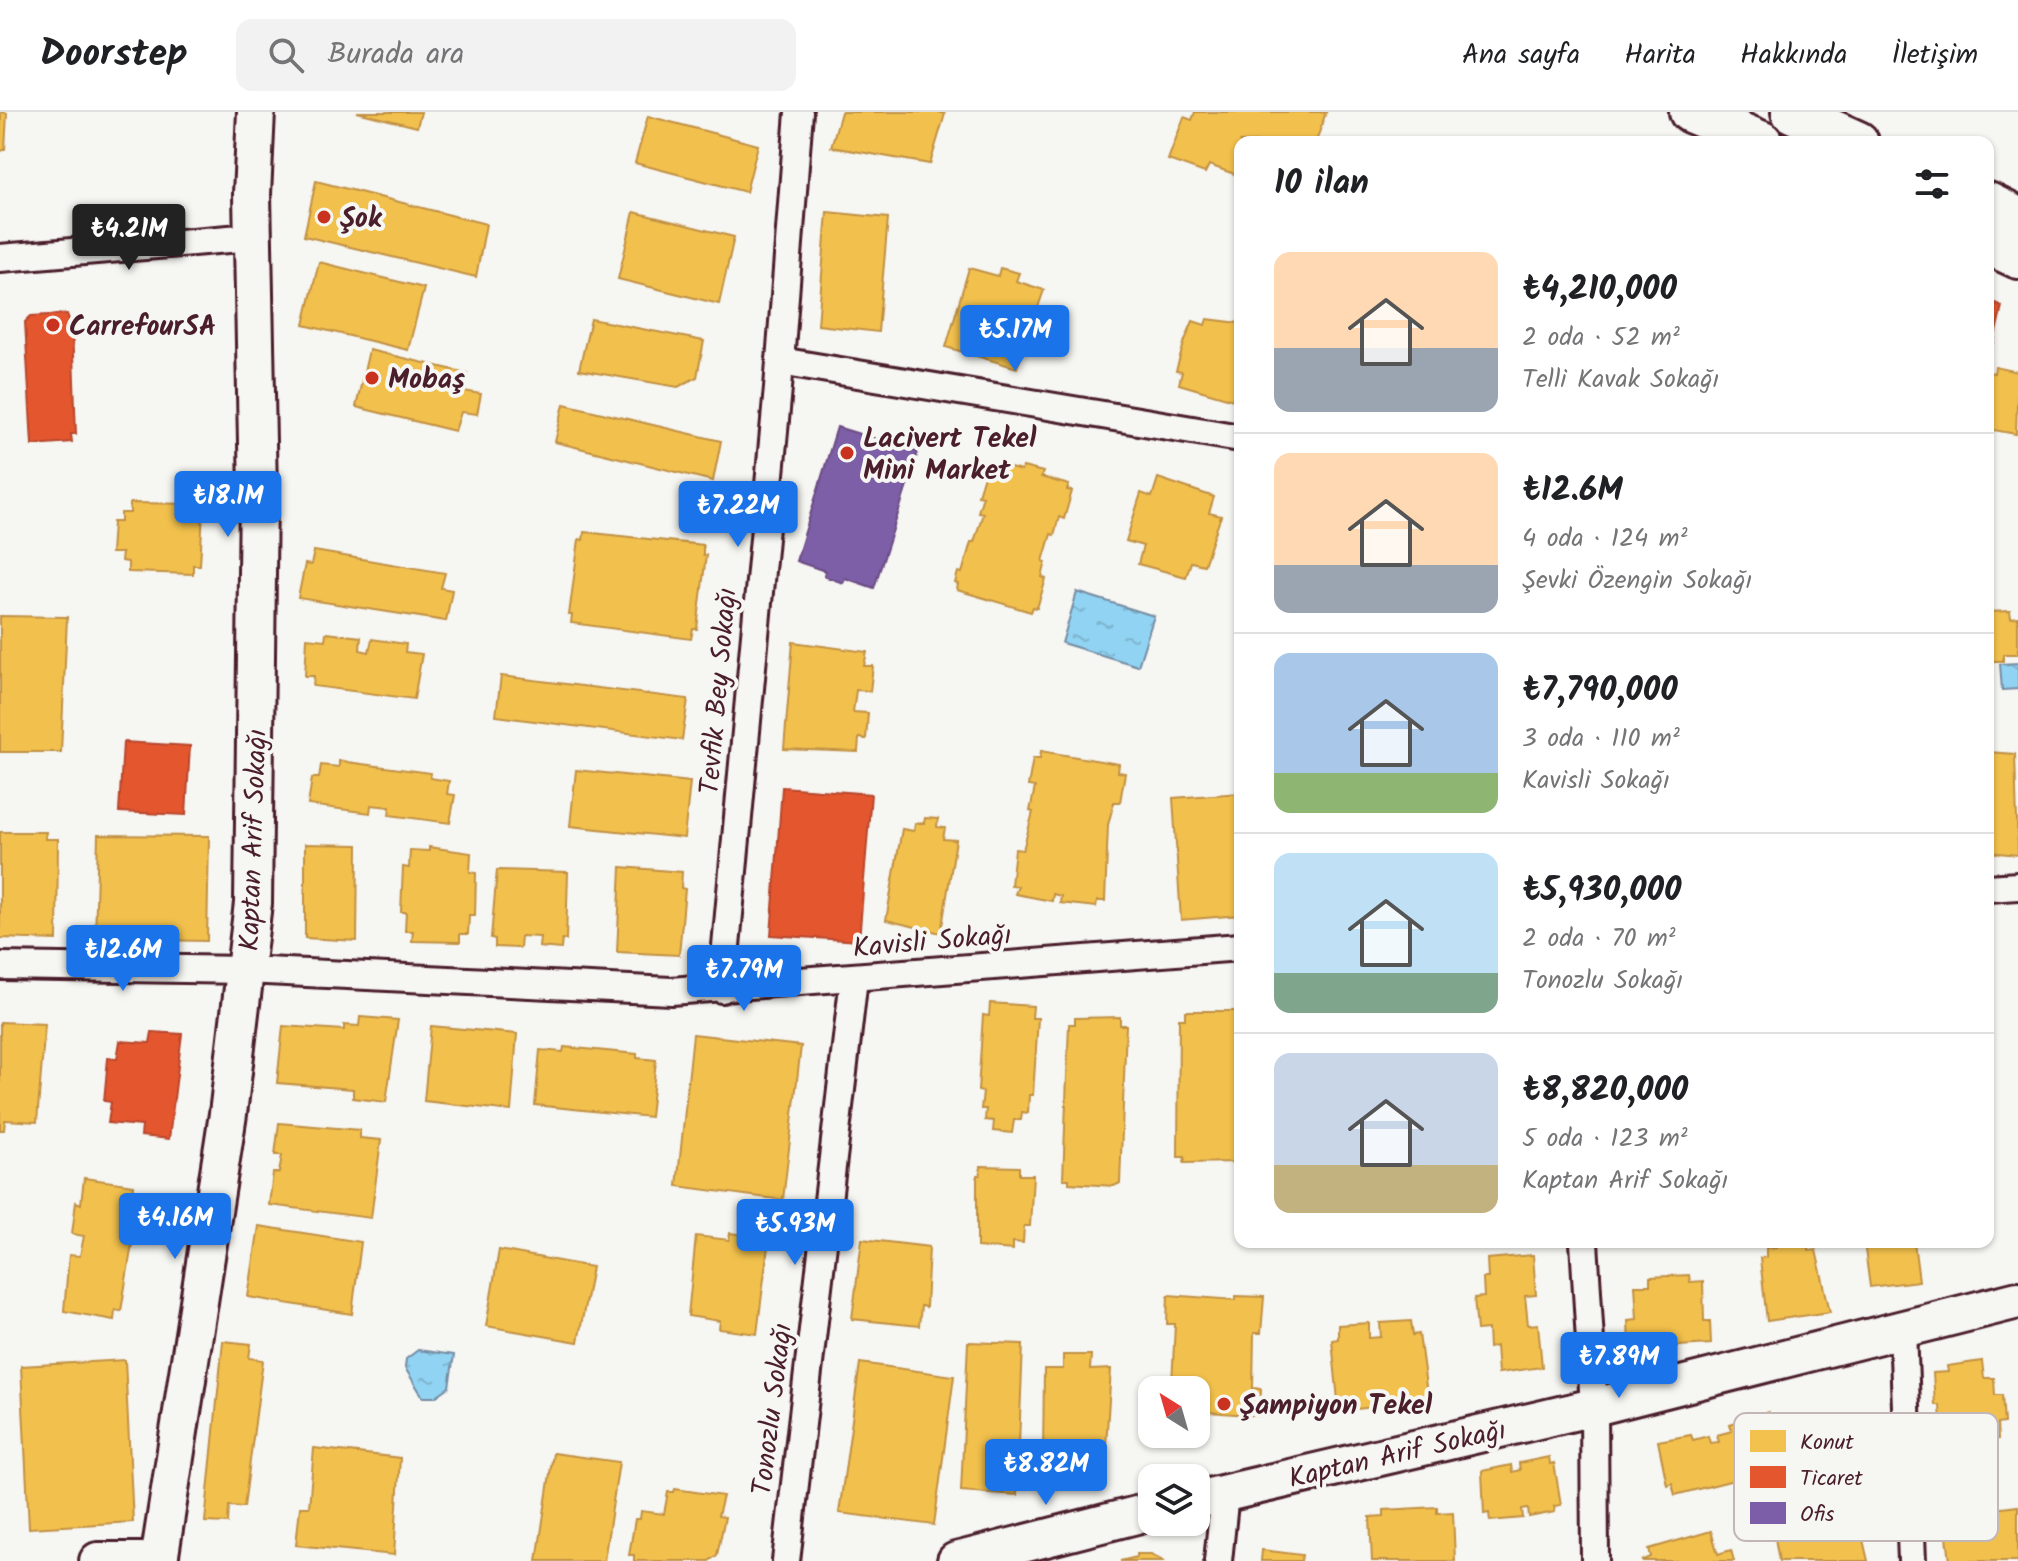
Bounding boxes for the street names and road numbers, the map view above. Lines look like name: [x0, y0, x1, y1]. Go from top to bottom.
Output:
street label: Tevfik Bey Sokağı: [688, 586, 751, 797]
street label: Kaptan Arif Sokağı: [228, 728, 281, 952]
street label: Kavisli Sokağı: [851, 913, 1013, 972]
street label: Tonozlu Sokağı: [741, 1320, 806, 1498]
street label: Kaptan Arif Sokağı: [1284, 1409, 1511, 1502]

